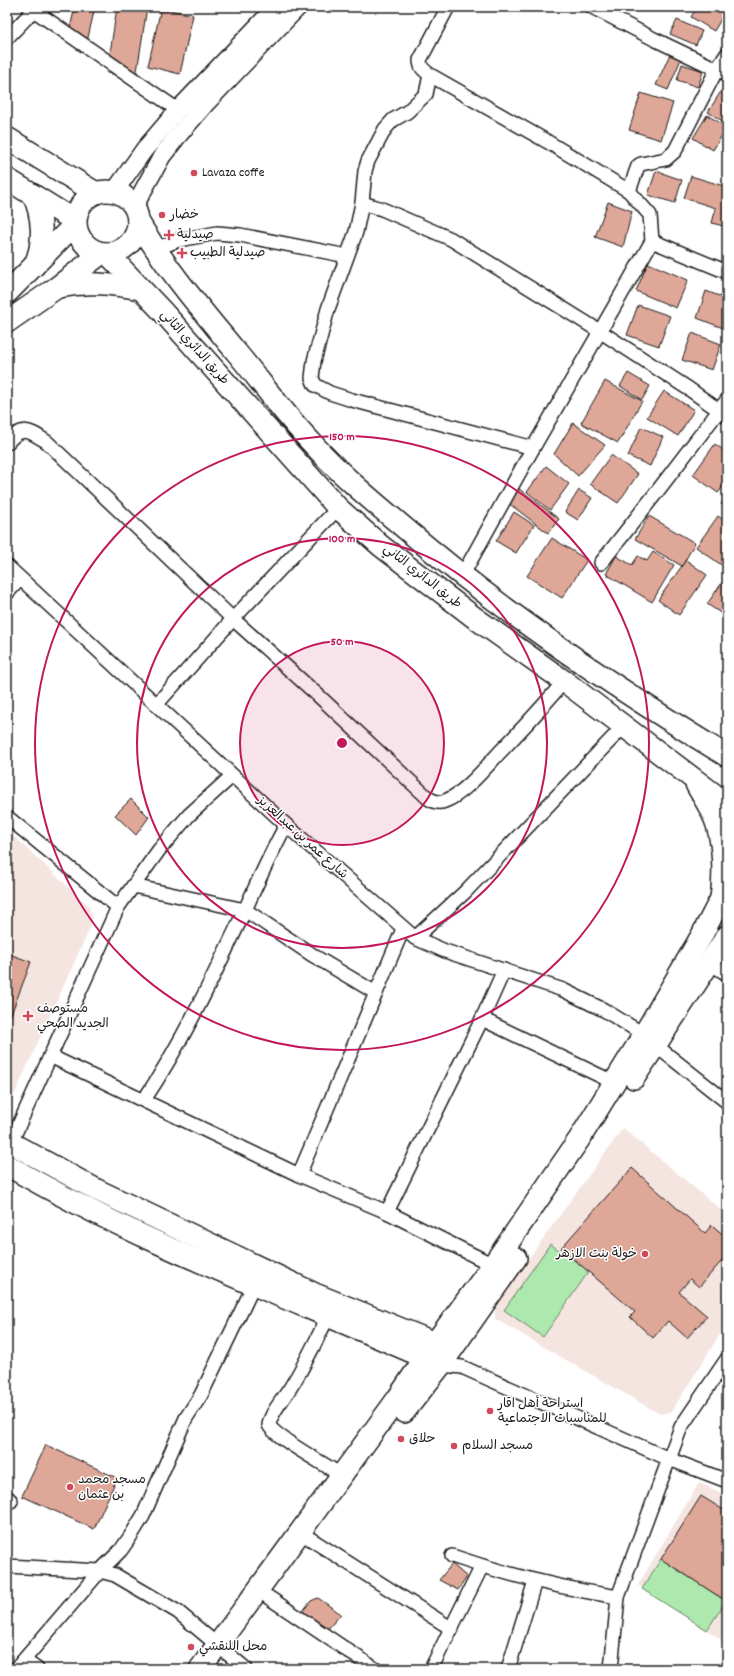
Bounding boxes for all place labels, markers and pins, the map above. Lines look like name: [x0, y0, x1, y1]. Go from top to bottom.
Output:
place label: Lavaza coffe: [202, 164, 265, 183]
marker: Lavaza coffe: [189, 168, 199, 178]
place label: خضار: [169, 206, 199, 225]
marker: خضار: [157, 210, 167, 220]
place label: صيدلية: [177, 226, 214, 245]
marker: صيدلية: [164, 230, 174, 240]
place label: صيدلية الطبيب: [190, 244, 265, 263]
marker: صيدلية الطبيب: [177, 248, 187, 258]
centre of rings: [335, 736, 349, 750]
place label: مستوصف الجديد الصحي: [37, 1000, 109, 1034]
marker: مستوصف الجديد الصحي: [22, 1010, 34, 1022]
place label: خولة بنت الازهر: [555, 1245, 637, 1264]
marker: خولة بنت الازهر: [640, 1249, 650, 1259]
place label: استراحة أهل اقار للمناسبات الاجتماعية: [497, 1395, 607, 1429]
marker: استراحة أهل اقار للمناسبات الاجتماعية: [485, 1406, 495, 1416]
place label: حلاق: [409, 1430, 435, 1449]
marker: حلاق: [396, 1434, 406, 1444]
place label: مسجد السلام: [462, 1437, 533, 1456]
marker: مسجد السلام: [449, 1441, 459, 1451]
place label: مسجد محمد بن عثمان: [78, 1471, 146, 1505]
marker: مسجد محمد بن عثمان: [65, 1482, 75, 1492]
place label: محل اللنقشي: [199, 1638, 267, 1657]
marker: محل اللنقشي: [186, 1642, 196, 1652]

